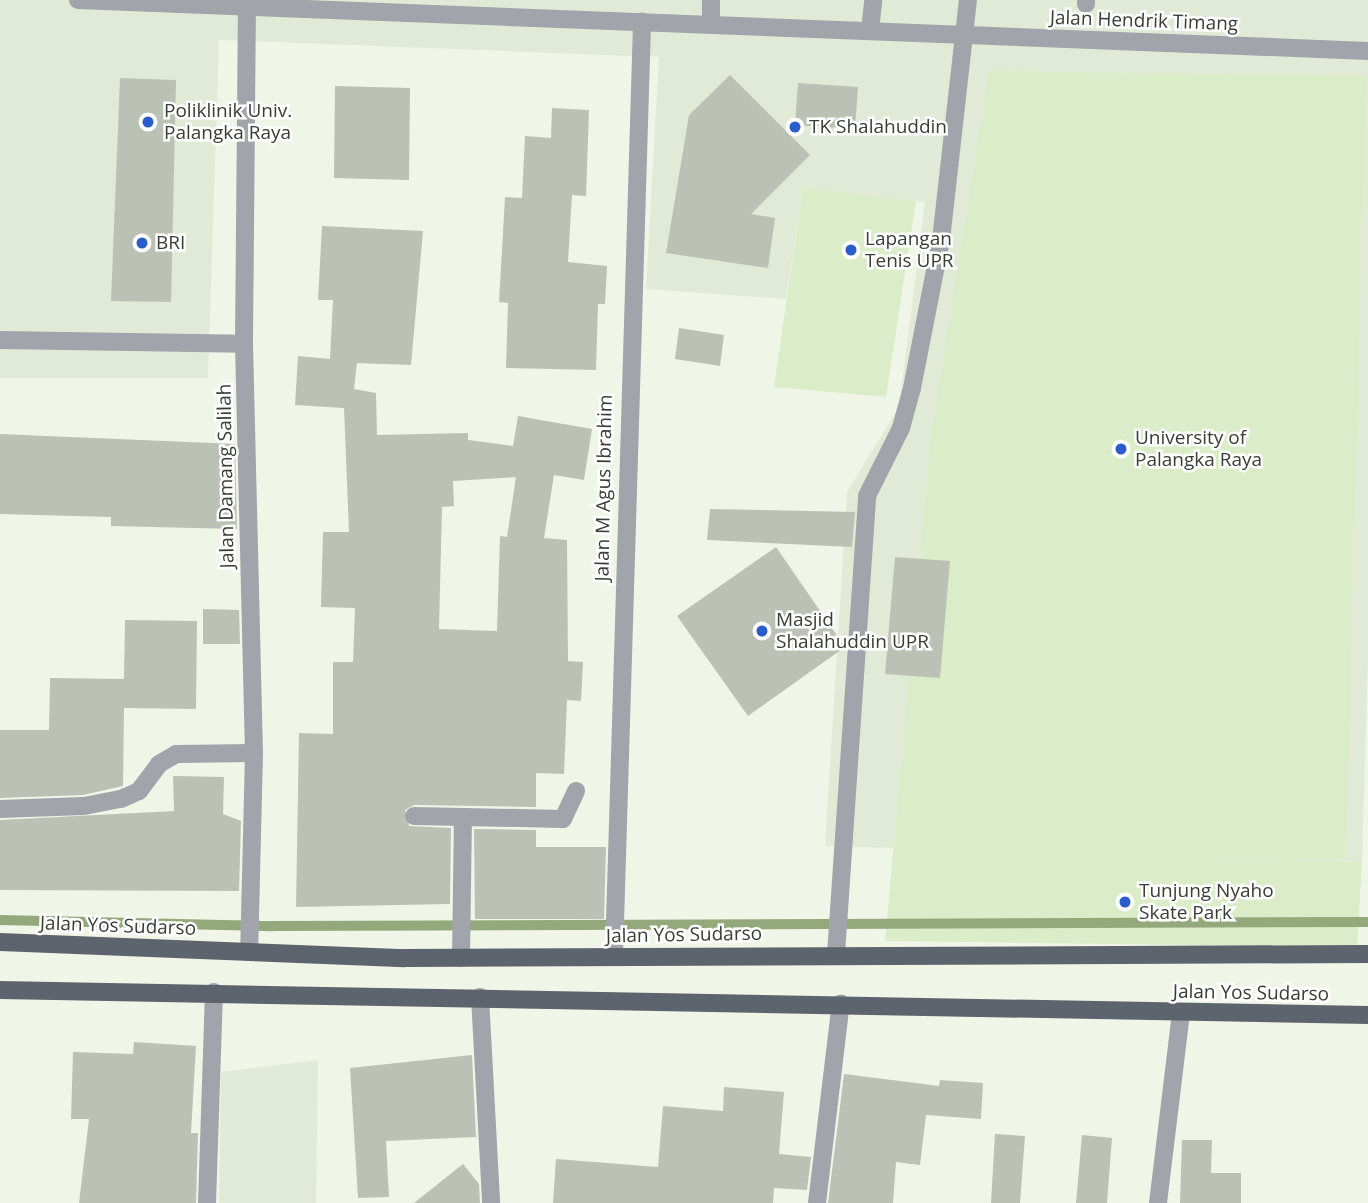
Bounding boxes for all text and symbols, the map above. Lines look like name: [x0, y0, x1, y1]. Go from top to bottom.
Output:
street label: Jalan Hendrik Timang: [1049, 6, 1239, 36]
place label: Poliklinik Univ. Palangka Raya: [164, 100, 292, 144]
marker: Poliklinik Univ. Palangka Raya: [138, 112, 158, 132]
place label: TK Shalahuddin: [809, 116, 947, 138]
marker: TK Shalahuddin: [787, 119, 803, 135]
place label: Lapangan Tenis UPR: [865, 228, 954, 272]
place label: BRI: [156, 232, 185, 254]
marker: BRI: [134, 235, 150, 251]
marker: Lapangan Tenis UPR: [843, 242, 859, 258]
street label: Jalan Damang Salilah: [213, 384, 239, 568]
street label: Jalan M Agus Ibrahim: [591, 394, 617, 582]
place label: University of Palangka Raya: [1135, 427, 1262, 471]
marker: University of Palangka Raya: [1113, 441, 1129, 457]
place label: Masjid Shalahuddin UPR: [776, 609, 929, 653]
marker: Masjid Shalahuddin UPR: [754, 623, 770, 639]
place label: Tunjung Nyaho Skate Park: [1139, 880, 1274, 924]
marker: Tunjung Nyaho Skate Park: [1117, 894, 1133, 910]
street label: Jalan Yos Sudarso: [40, 912, 196, 940]
street label: Jalan Yos Sudarso: [606, 922, 762, 948]
street label: Jalan Yos Sudarso: [1173, 980, 1329, 1006]

